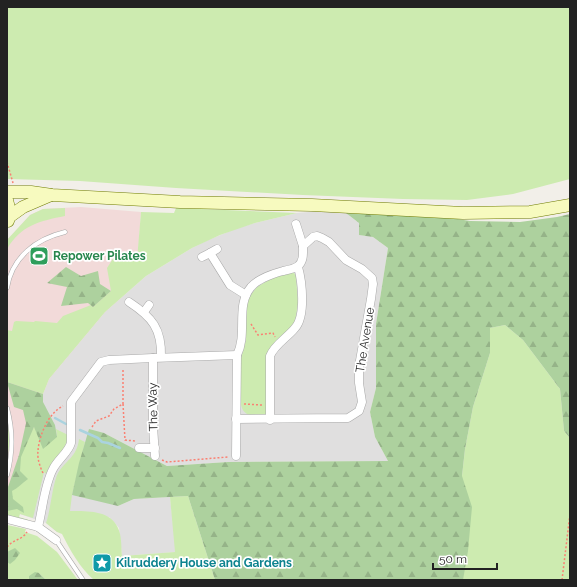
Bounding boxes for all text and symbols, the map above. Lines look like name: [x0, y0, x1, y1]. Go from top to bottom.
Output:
sports icon: Repower Pilates: [28, 245, 50, 267]
place label: Repower Pilates: [53, 249, 146, 263]
street label: The Avenue: [353, 306, 377, 374]
street label: The Way: [146, 382, 160, 432]
scale bar: [433, 545, 497, 571]
place icon: Kilruddery House and Gardens: [91, 552, 113, 574]
text: 50 m: [439, 552, 467, 566]
place label: Kilruddery House and Gardens: [116, 556, 292, 570]

